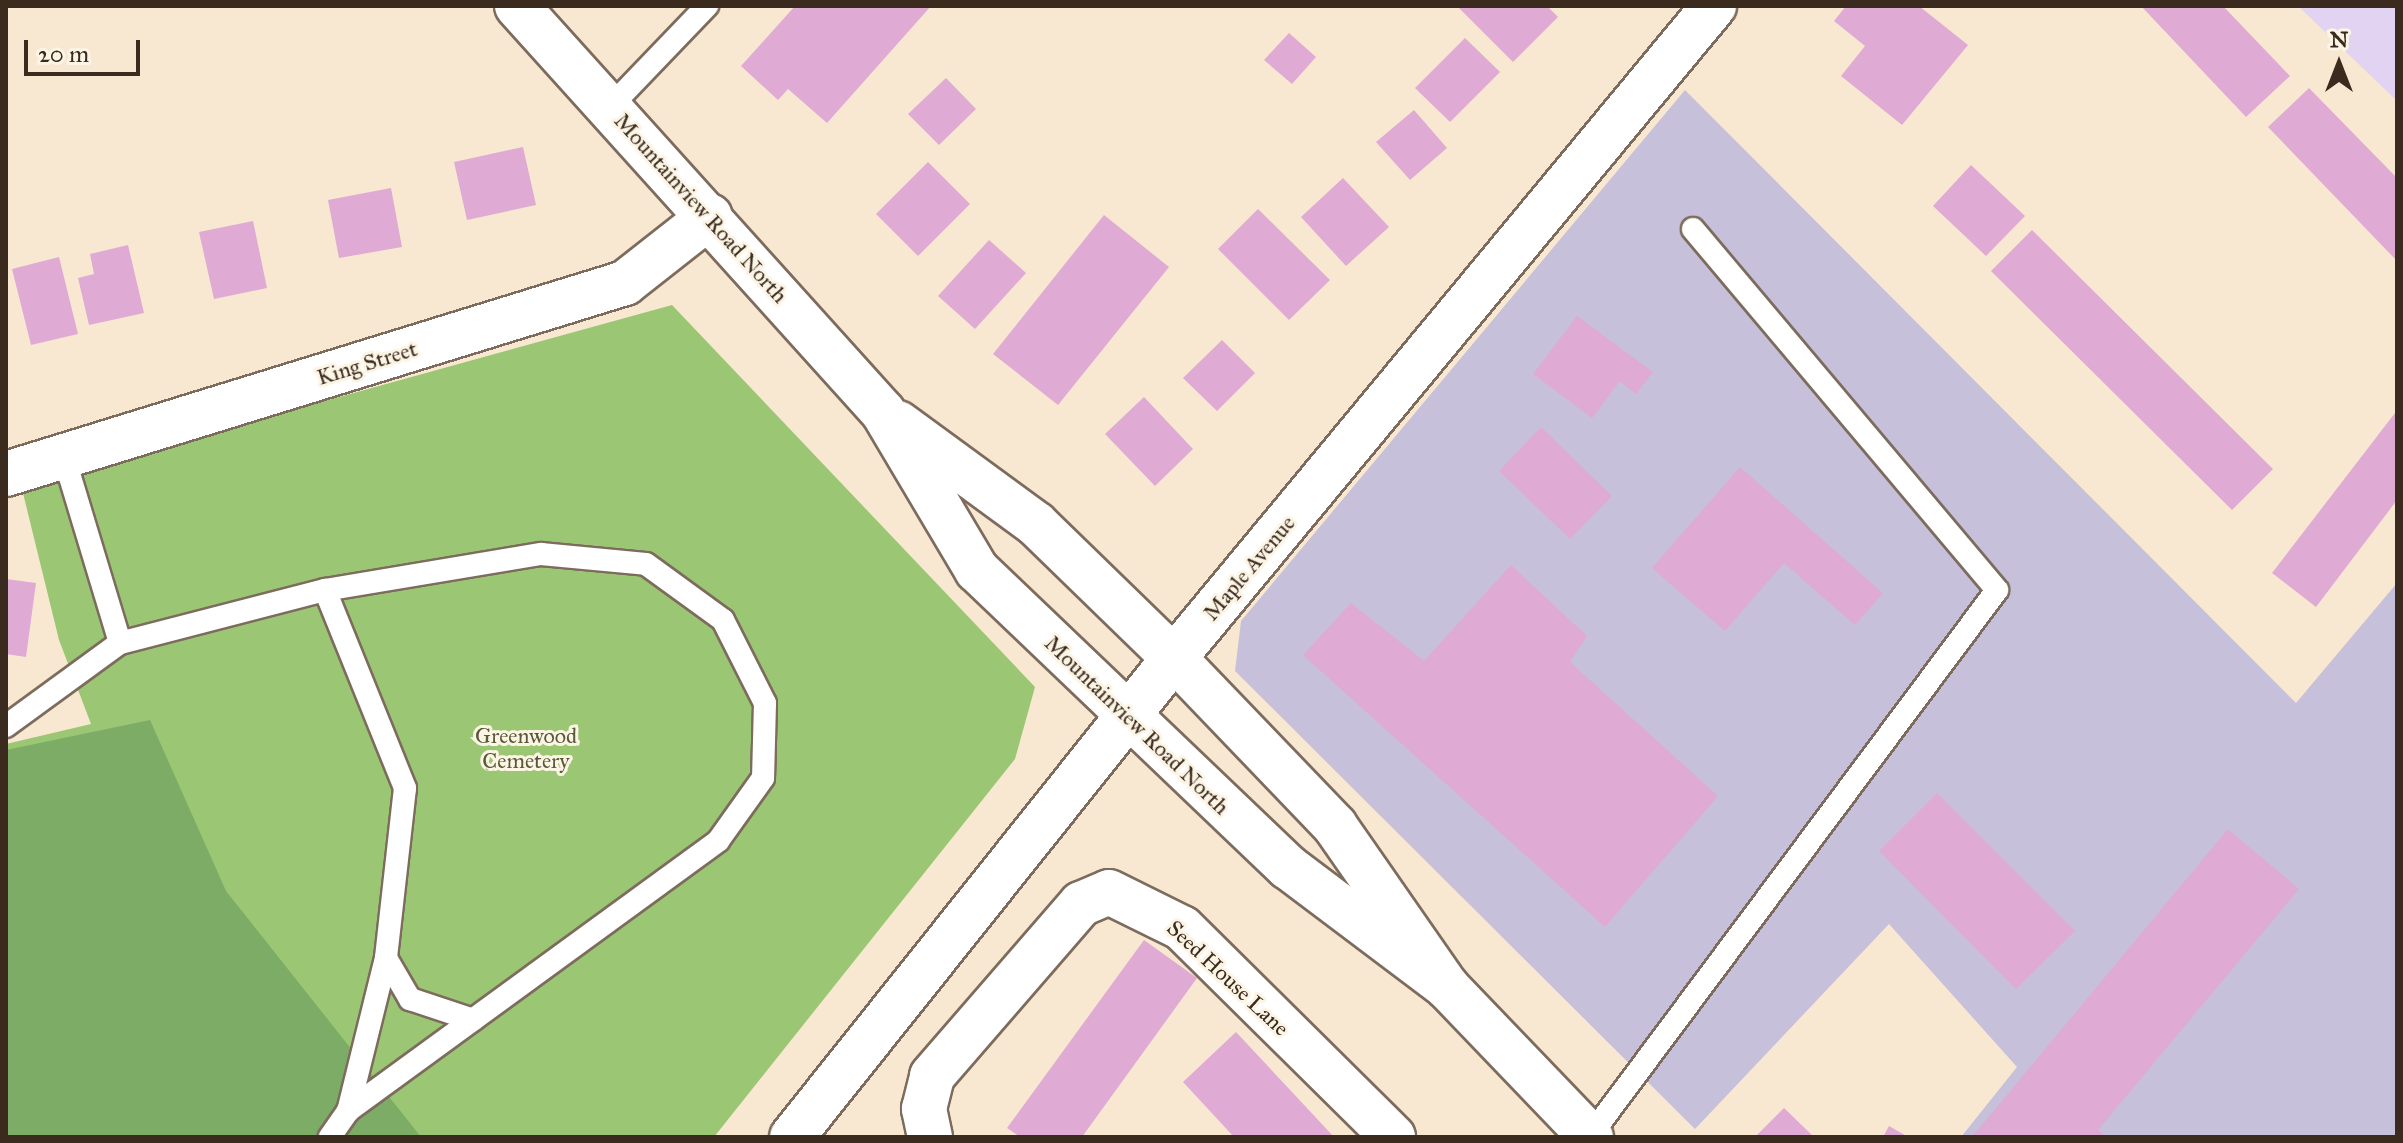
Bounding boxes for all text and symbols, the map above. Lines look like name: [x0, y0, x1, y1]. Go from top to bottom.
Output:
scale bar: [28, 24, 144, 74]
north arrow: [2299, 24, 2379, 104]
text: N: [2330, 26, 2348, 53]
text: 20 m: [38, 39, 89, 69]
street label: Mountainview Road North: [609, 108, 793, 308]
street label: King Street: [314, 335, 420, 391]
street label: Maple Avenue: [1198, 510, 1300, 626]
street label: Mountainview Road North: [1039, 630, 1235, 820]
park label: Greenwood Cemetery: [475, 722, 577, 774]
street label: Seed House Lane: [1162, 915, 1294, 1041]

